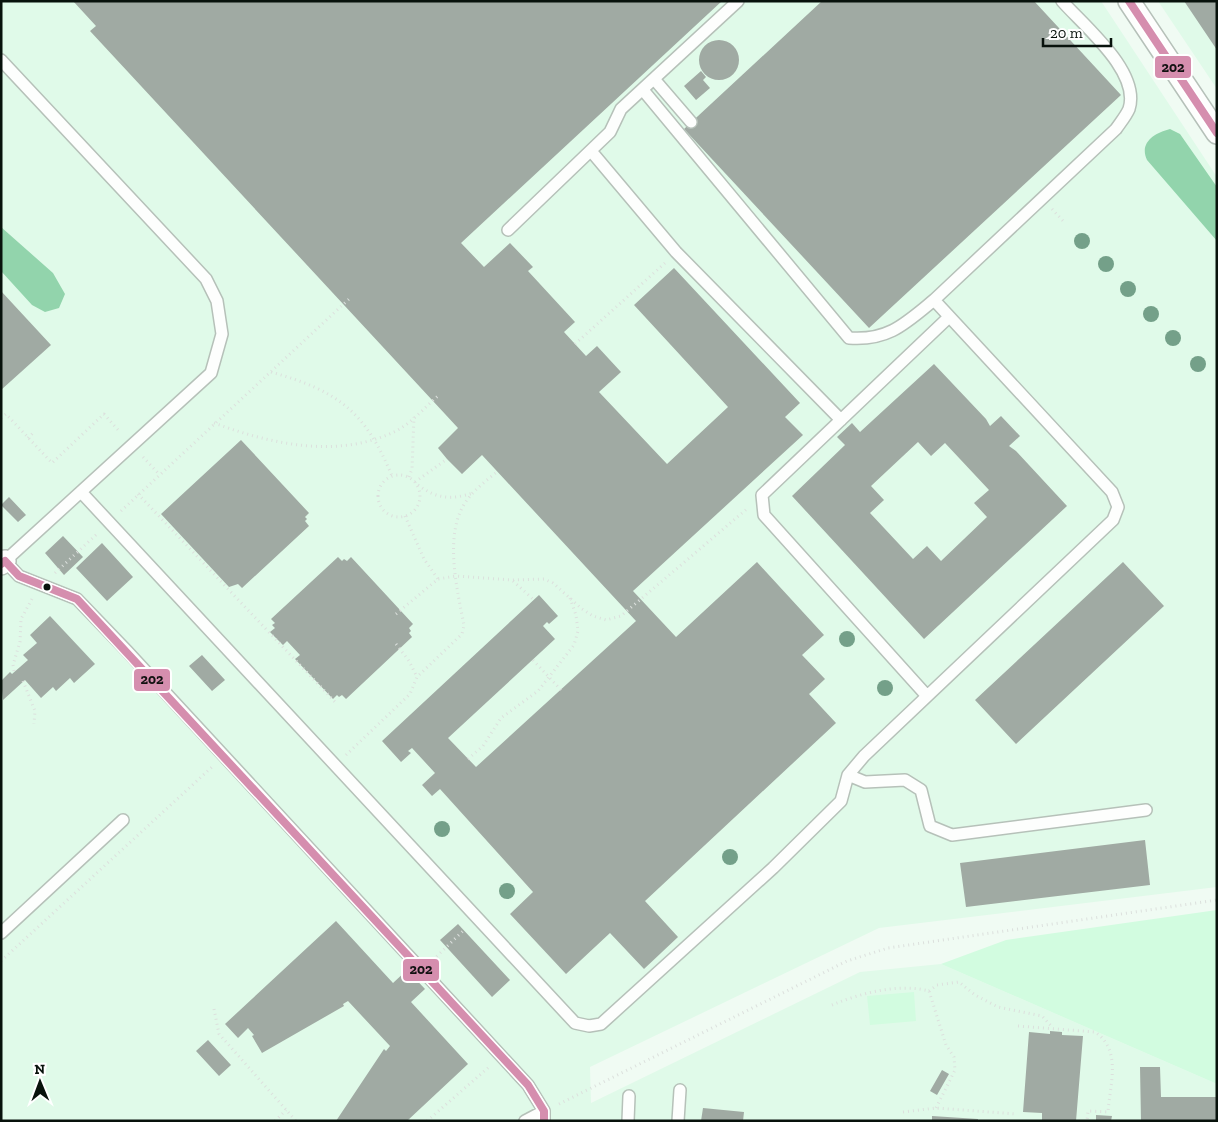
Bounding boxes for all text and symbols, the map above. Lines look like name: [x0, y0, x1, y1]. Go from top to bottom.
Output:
scale bar: [1043, 15, 1110, 47]
text: 20 m: [1050, 24, 1083, 42]
line badge: 202: [1154, 55, 1192, 79]
text: 202: [1161, 59, 1185, 76]
unlabelled marker: [42, 582, 52, 592]
line badge: 202: [133, 668, 171, 692]
text: 202: [140, 671, 164, 688]
line badge: 202: [402, 958, 440, 982]
text: 202: [409, 961, 433, 978]
north arrow: [15, 1057, 65, 1107]
text: N: [34, 1061, 46, 1078]

